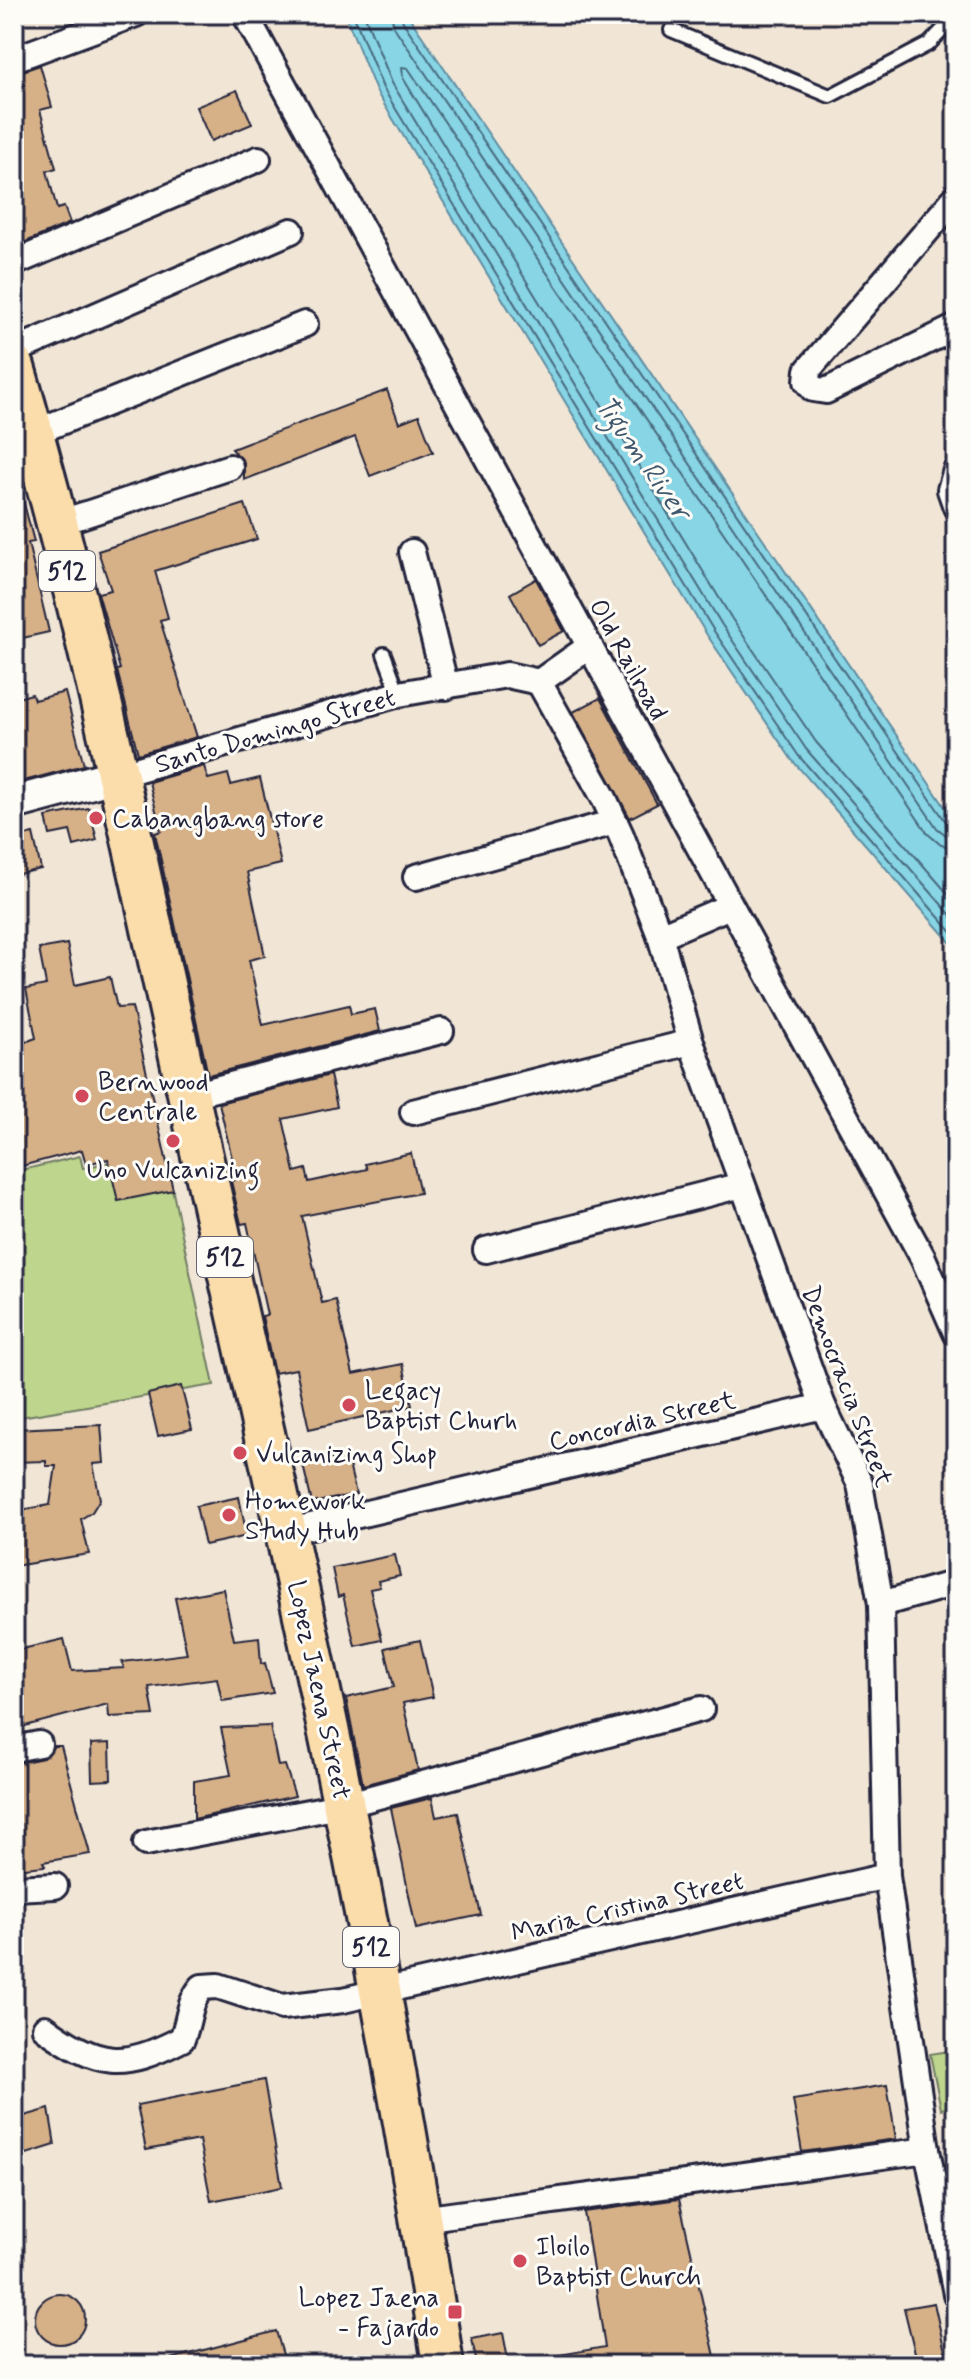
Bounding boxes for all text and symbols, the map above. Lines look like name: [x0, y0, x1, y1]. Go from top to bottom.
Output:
water label: Tigum River: [583, 389, 701, 533]
road number: 512: [39, 551, 95, 591]
street label: Old Railroad: [580, 593, 675, 727]
street label: Santo Domingo Street: [151, 681, 400, 783]
place label: Cabangbang store: [112, 803, 324, 837]
marker: Cabangbang store: [87, 809, 105, 827]
place label: Bernwood Centrale: [98, 1066, 209, 1130]
marker: Bernwood Centrale: [73, 1087, 91, 1105]
marker: Uno Vulcanizing: [164, 1132, 182, 1150]
place label: Uno Vulcanizing: [87, 1154, 259, 1191]
road number: 512: [197, 1237, 253, 1277]
street label: Democracia Street: [792, 1281, 900, 1492]
place label: Legacy Baptist Churh: [365, 1375, 518, 1439]
street label: Concordia Street: [546, 1384, 739, 1460]
marker: Legacy Baptist Churh: [340, 1396, 358, 1414]
place label: Vulcanizing Shop: [256, 1438, 437, 1472]
marker: Vulcanizing Shop: [231, 1444, 249, 1462]
place label: Homework Study Hub: [245, 1485, 366, 1549]
marker: Homework Study Hub: [220, 1506, 238, 1524]
street label: Lopez Jaena Street: [278, 1578, 358, 1803]
street label: Maria Cristina Street: [508, 1865, 747, 1951]
road number: 512: [343, 1927, 399, 1967]
place label: Iloilo Baptist Church: [536, 2231, 701, 2295]
marker: Iloilo Baptist Church: [511, 2252, 529, 2270]
place label: Lopez Jaena - Fajardo: [298, 2282, 439, 2346]
marker: Lopez Jaena - Fajardo: [446, 2303, 464, 2321]

